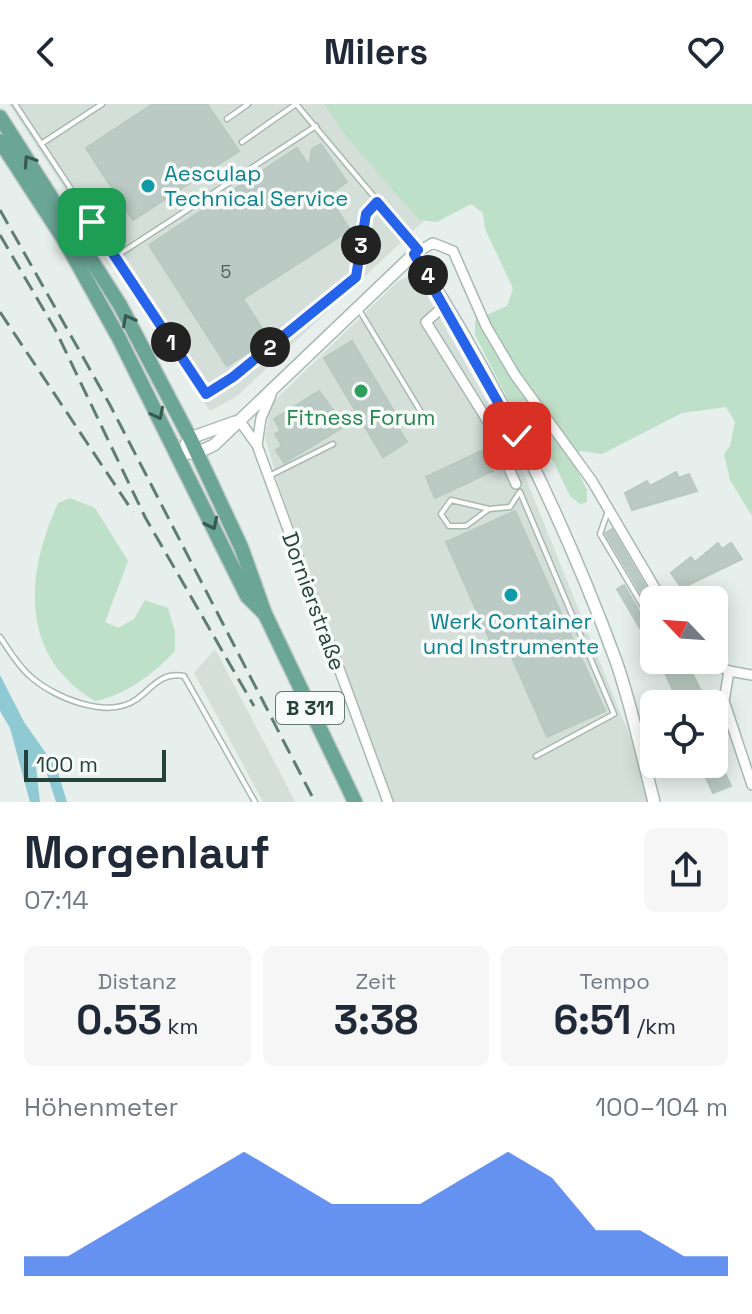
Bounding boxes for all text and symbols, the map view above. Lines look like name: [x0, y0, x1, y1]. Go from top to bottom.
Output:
text: Milers: [324, 29, 428, 75]
icon: back: [24, 30, 68, 74]
icon: heart: [684, 30, 728, 74]
one-way arrow: [23, 155, 38, 170]
place label: Aesculap Technical Service: [164, 159, 348, 212]
marker: Aesculap Technical Service: [139, 177, 157, 195]
pin: [58, 188, 126, 256]
icon: arrive: [70, 200, 114, 244]
pin: 3: [341, 225, 381, 265]
text: 3: [354, 231, 368, 259]
pin: 4: [408, 255, 448, 295]
house number: 5: [221, 260, 231, 283]
text: 4: [421, 261, 435, 289]
one-way arrow: [122, 313, 137, 328]
pin: 1: [151, 322, 191, 362]
pin: 2: [250, 327, 290, 367]
text: 1: [166, 328, 176, 356]
text: 2: [263, 333, 277, 361]
marker: Fitness Forum: [352, 382, 370, 400]
pin: [483, 402, 551, 470]
place label: Fitness Forum: [287, 403, 435, 431]
one-way arrow: [148, 405, 164, 420]
icon: check: [495, 414, 539, 458]
one-way arrow: [202, 515, 218, 530]
street label: Dornierstraße: [276, 528, 352, 674]
marker: Werk Container und Instrumente: [502, 586, 520, 604]
north arrow: [640, 586, 728, 674]
map controls: [640, 586, 728, 778]
place label: Werk Container und Instrumente: [423, 607, 599, 660]
button: locate: [640, 690, 728, 778]
road number: B 311: [276, 692, 344, 724]
scale bar: [24, 746, 166, 782]
text: 100 m: [36, 750, 98, 778]
text: Morgenlauf: [24, 825, 270, 881]
button: share: [644, 828, 728, 912]
text: 07:14: [24, 883, 89, 917]
text: Distanz: [98, 967, 177, 995]
text: Zeit: [356, 967, 396, 995]
text: Tempo: [579, 967, 650, 995]
text: 0.53: [76, 995, 162, 1046]
text: 3:38: [334, 995, 418, 1046]
text: 6:51: [553, 995, 631, 1046]
text: km: [162, 1012, 198, 1040]
text: /km: [631, 1012, 676, 1040]
text: Höhenmeter: [24, 1090, 178, 1124]
text: 100–104 m: [595, 1090, 728, 1124]

